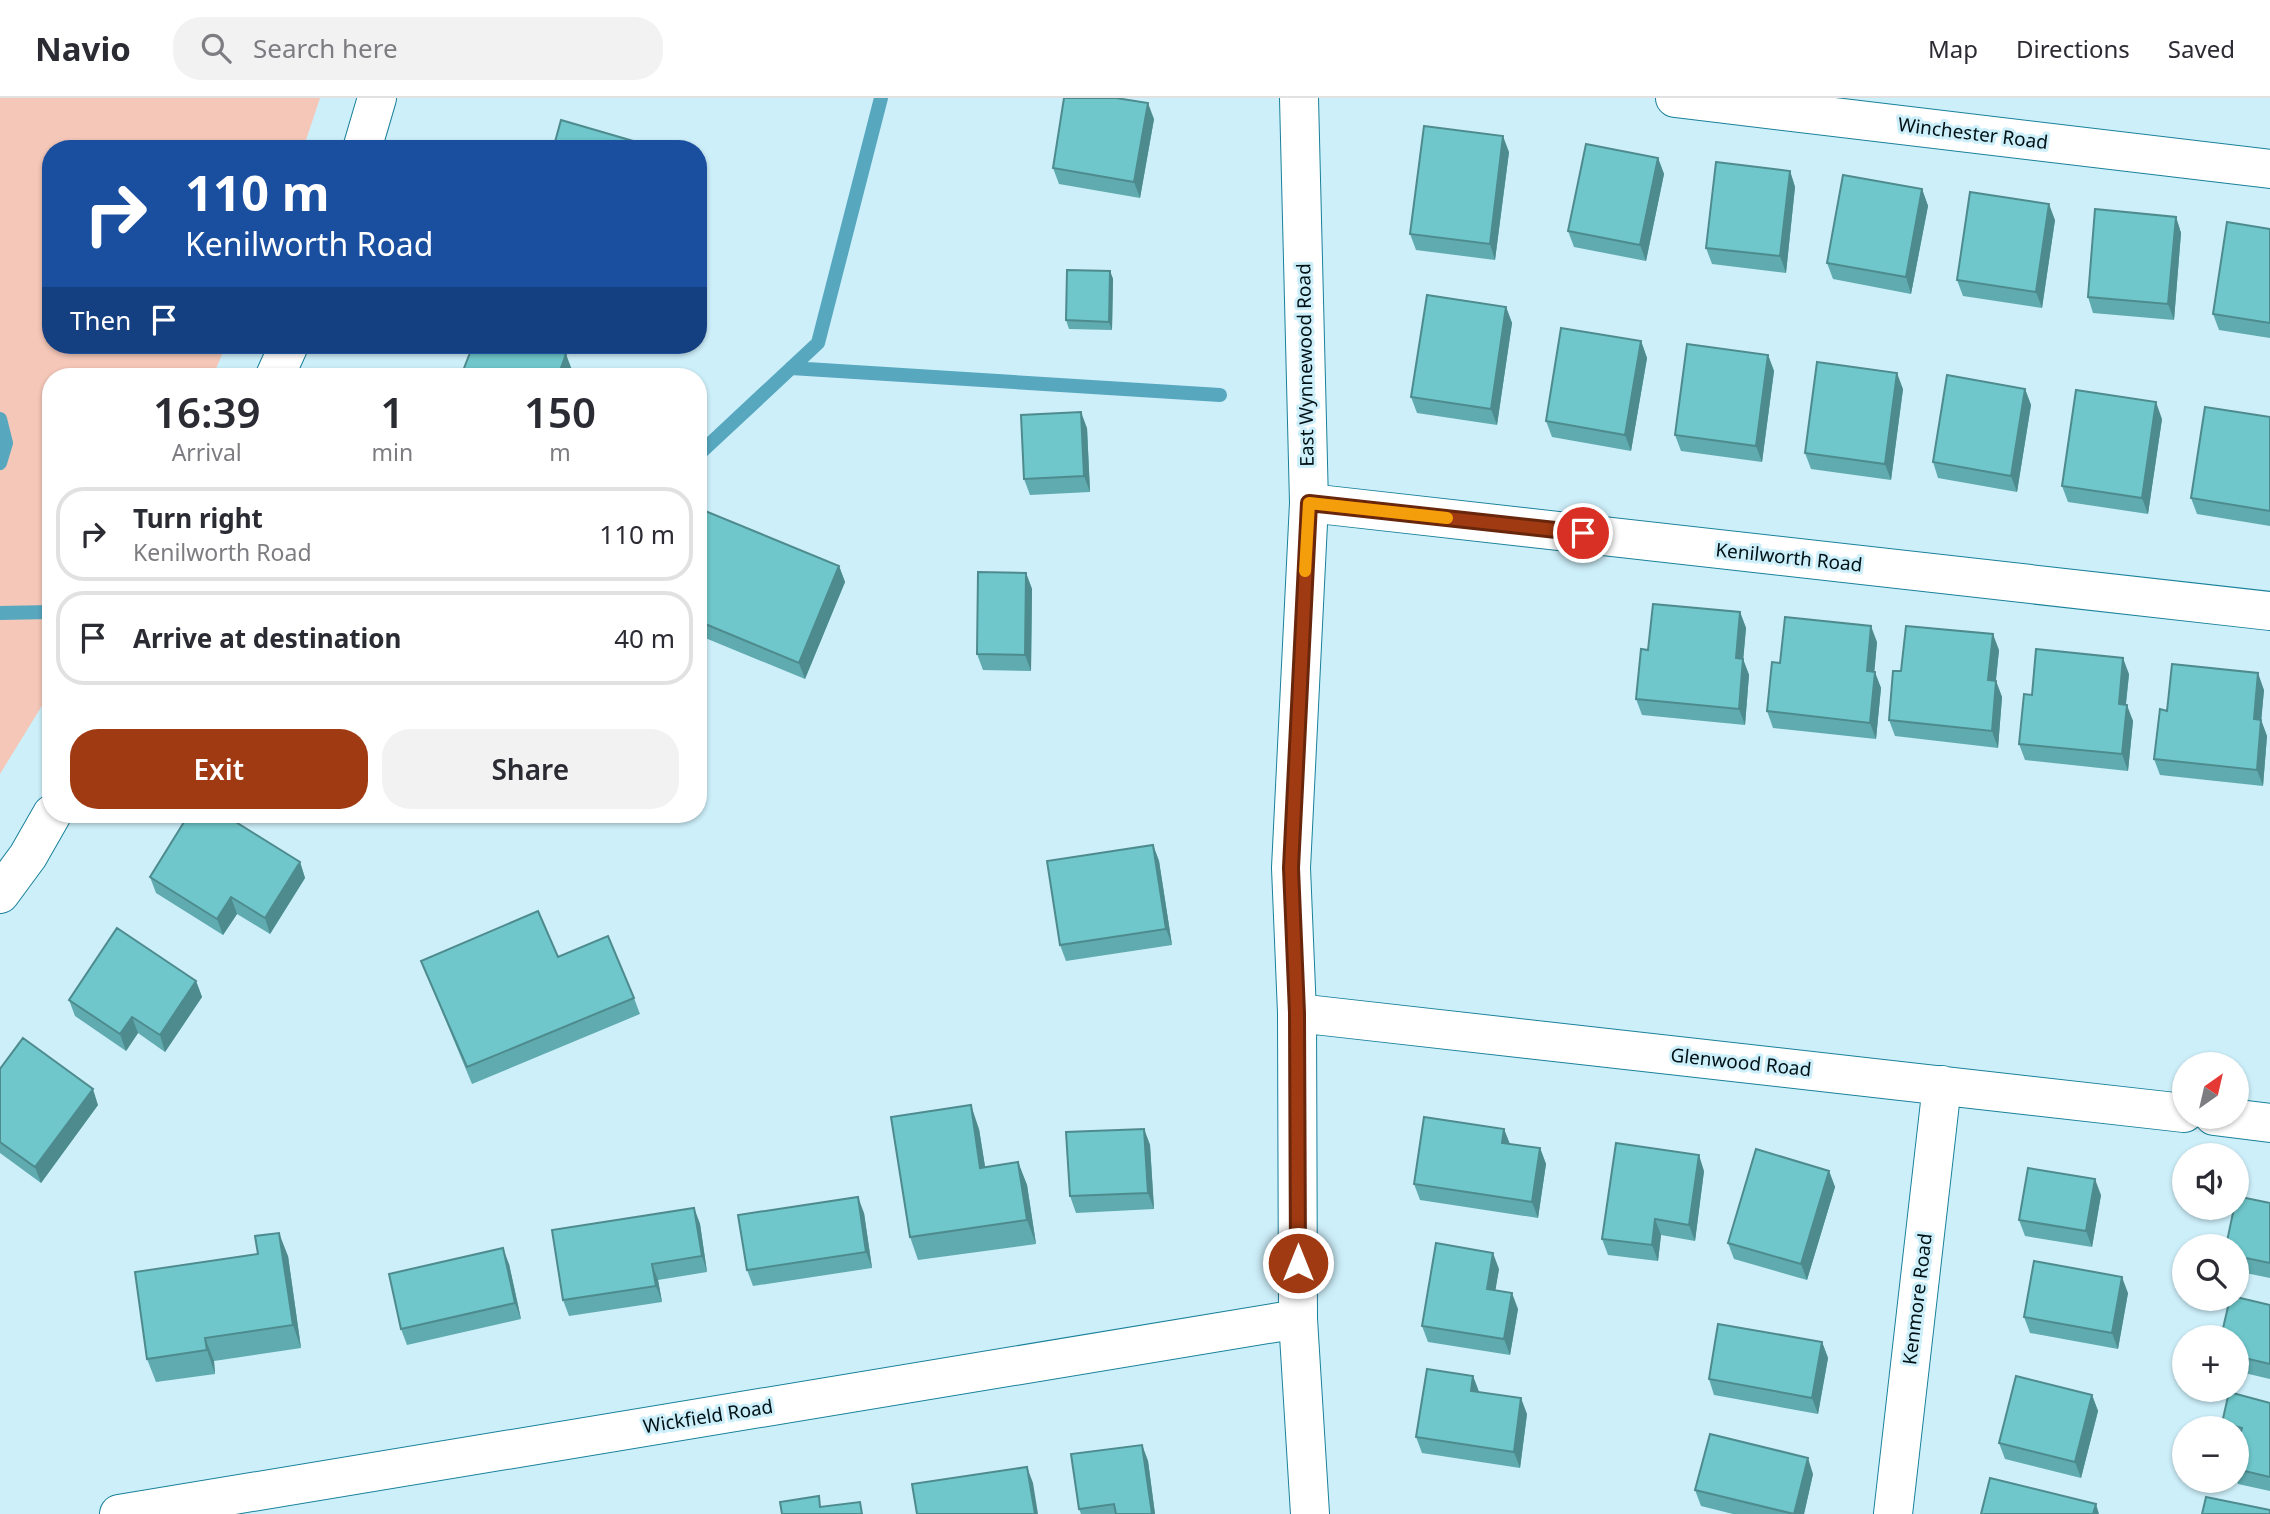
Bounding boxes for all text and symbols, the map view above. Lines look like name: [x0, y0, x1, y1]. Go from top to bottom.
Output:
search box: [173, 17, 663, 80]
text: Navio: [35, 26, 131, 71]
icon: search: [197, 29, 235, 67]
text: Search here: [253, 30, 398, 66]
text: Map: [1928, 32, 1978, 65]
text: Directions: [2016, 32, 2130, 65]
text: Saved: [2168, 32, 2235, 65]
street label: Winchester Road: [1896, 111, 2050, 155]
text: 110 m: [185, 159, 330, 225]
icon: right: [70, 168, 161, 259]
text: Kenilworth Road: [185, 222, 433, 265]
street label: East Wynnewood Road: [1290, 263, 1320, 467]
icon: arrive: [145, 301, 183, 339]
text: Then: [70, 302, 131, 338]
text: 16:39: [153, 383, 261, 440]
text: 1: [380, 383, 404, 440]
text: 150: [524, 383, 596, 440]
text: Arrival: [172, 436, 242, 468]
text: min: [371, 436, 413, 468]
text: m: [549, 436, 571, 468]
text: Turn right: [133, 500, 263, 536]
pin: [1553, 503, 1613, 563]
icon: arrive: [1564, 514, 1602, 552]
icon: right: [74, 515, 112, 553]
text: 110 m: [599, 516, 675, 552]
text: Kenilworth Road: [133, 536, 312, 568]
street label: Kenilworth Road: [1714, 536, 1864, 578]
icon: arrive: [74, 619, 112, 657]
text: Arrive at destination: [133, 620, 402, 656]
text: 40 m: [614, 620, 675, 656]
button: Exit: [70, 729, 368, 809]
button: Share: [382, 729, 679, 809]
street label: Glenwood Road: [1669, 1042, 1813, 1082]
north arrow: [2172, 1052, 2249, 1129]
map controls: [2172, 1052, 2249, 1493]
button: sound: [2172, 1143, 2249, 1220]
position arrow: [1261, 1226, 1335, 1300]
street label: Kenmore Road: [1896, 1232, 1938, 1366]
button: search: [2172, 1234, 2249, 1311]
button: +: [2172, 1325, 2249, 1402]
street label: Wickfield Road: [641, 1393, 775, 1439]
button: −: [2172, 1416, 2249, 1493]

